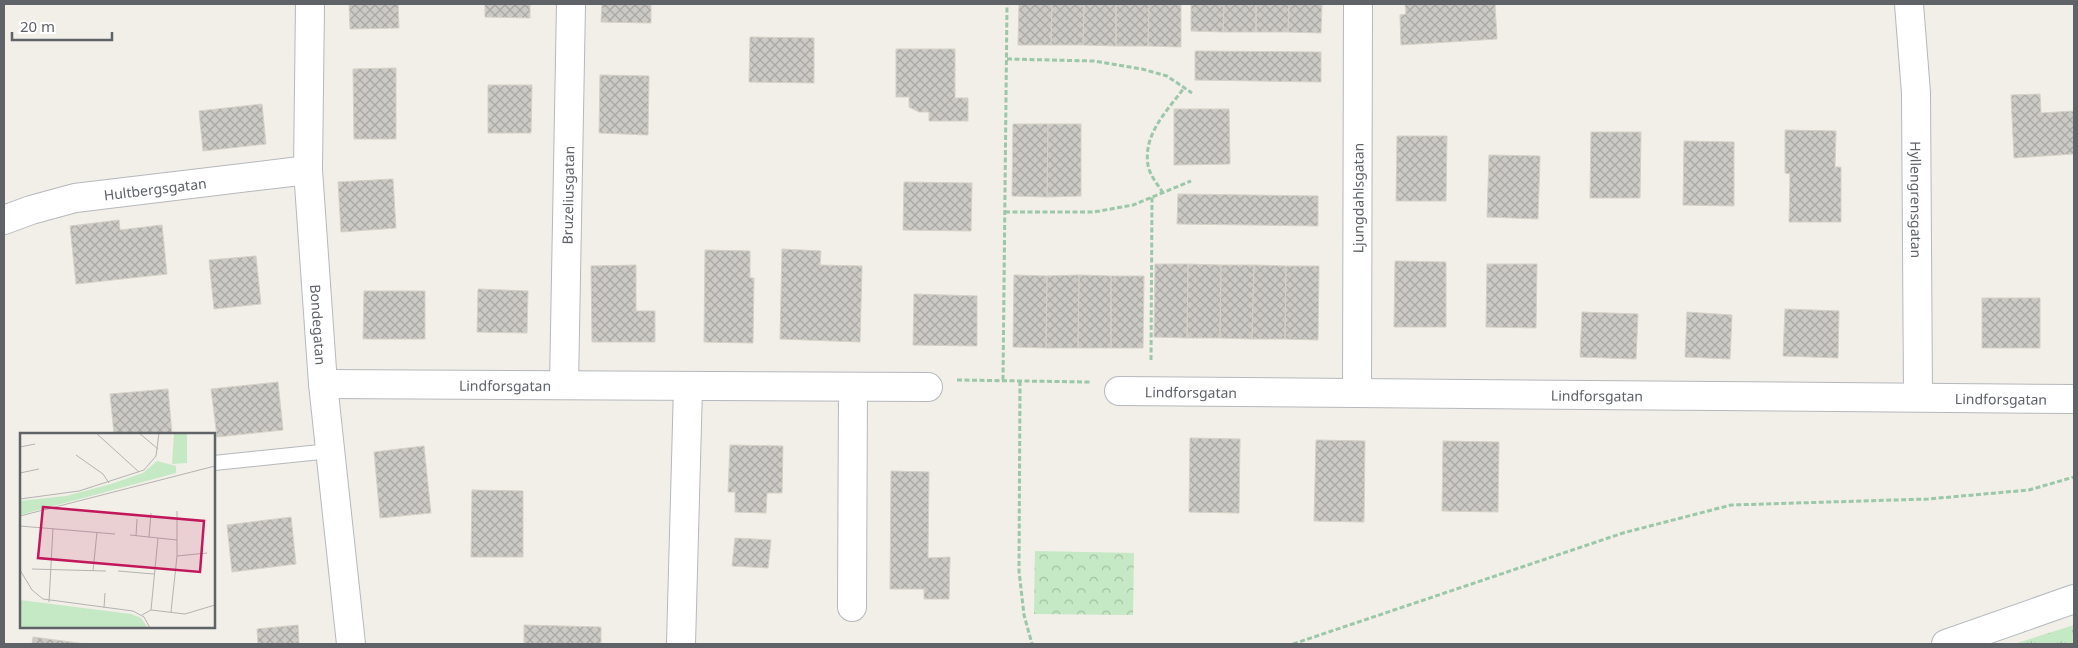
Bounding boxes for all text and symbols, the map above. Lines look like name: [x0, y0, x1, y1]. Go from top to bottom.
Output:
scale bar: [12, 10, 112, 42]
text: 20 m: [20, 16, 55, 36]
street label: Hyllengrensgatan: [1907, 141, 1927, 258]
street label: Ljungdahlsgatan: [1348, 143, 1367, 253]
street label: Bruzeliusgatan: [557, 145, 578, 245]
street label: Hultbergsgatan: [103, 173, 207, 204]
street label: Bondegatan: [307, 284, 331, 366]
street label: Lindforsgatan: [459, 375, 551, 395]
street label: Lindforsgatan: [1145, 382, 1237, 401]
street label: Lindforsgatan: [1551, 385, 1643, 405]
street label: Lindforsgatan: [1955, 389, 2047, 408]
inset map: [20, 433, 215, 628]

